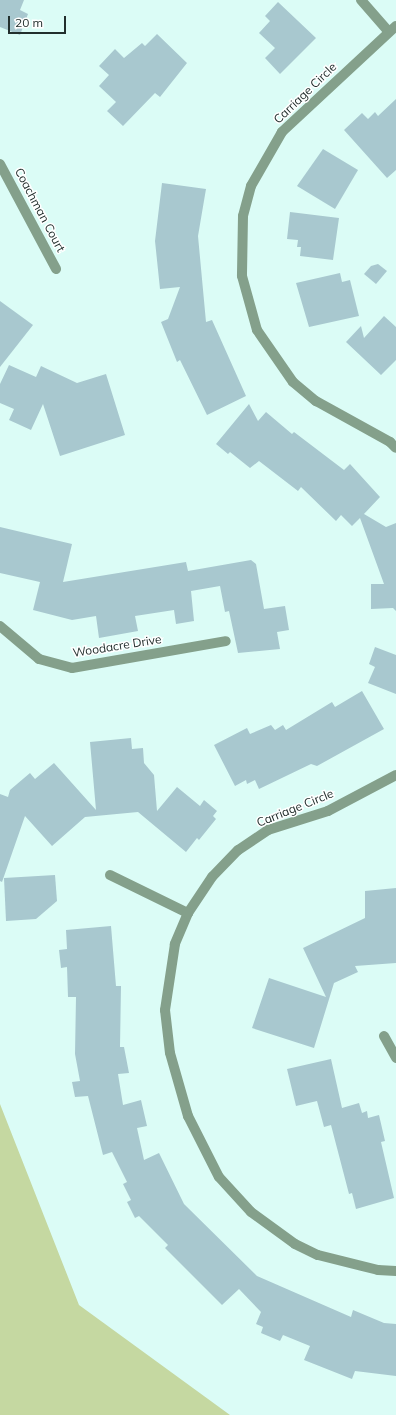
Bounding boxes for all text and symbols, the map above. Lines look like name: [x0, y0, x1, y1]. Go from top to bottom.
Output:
scale bar: [10, 8, 68, 34]
text: 20 m: [15, 15, 43, 30]
street label: Carriage Circle: [271, 59, 339, 127]
street label: Coachman Court: [12, 165, 68, 255]
street label: Woodacre Drive: [72, 632, 162, 660]
street label: Carriage Circle: [255, 786, 335, 830]

